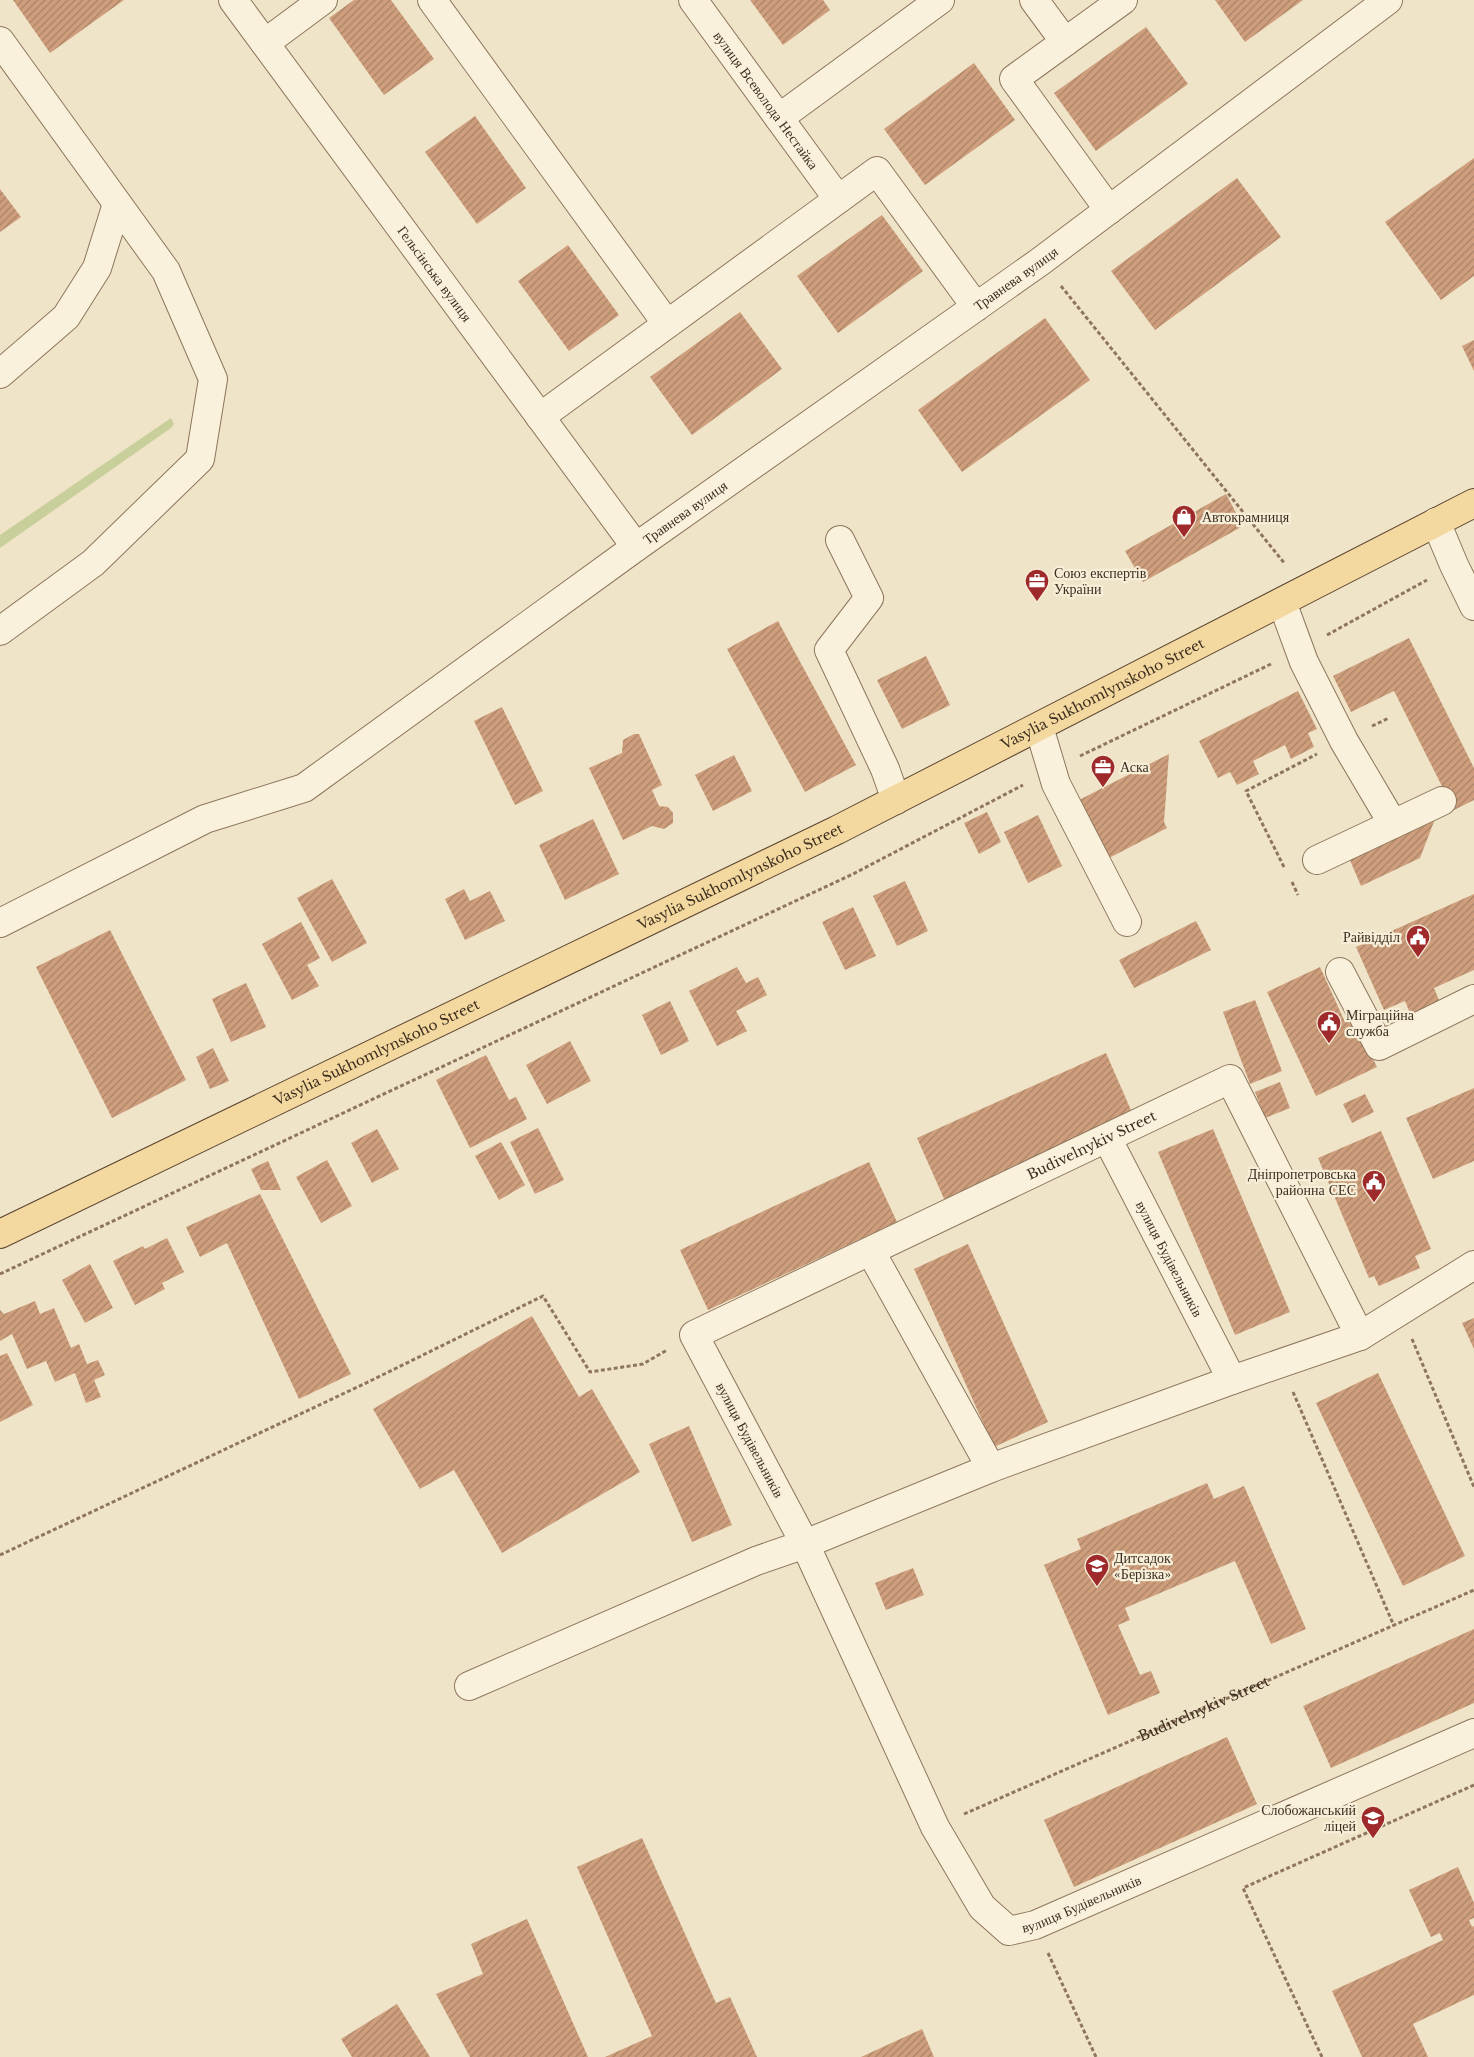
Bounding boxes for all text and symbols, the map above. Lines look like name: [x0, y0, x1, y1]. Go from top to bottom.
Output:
street label: вулиця Всеволода Нестайка: [710, 27, 823, 174]
street label: Гельсінська вулиця: [393, 222, 476, 326]
street label: Травнева вулиця: [970, 242, 1062, 315]
street label: Травнева вулиця: [639, 476, 731, 548]
shop icon: Автокрамниця: [1171, 504, 1197, 538]
place label: Автокрамниця: [1202, 508, 1290, 526]
place label: Союз експертів України: [1054, 564, 1147, 598]
office icon: Союз експертів України: [1024, 568, 1050, 602]
street label: Vasylia Sukhomlynskoho Street: [997, 634, 1208, 754]
office icon: Аска: [1090, 754, 1116, 788]
place label: Аска: [1120, 758, 1150, 776]
street label: Vasylia Sukhomlynskoho Street: [634, 819, 847, 934]
public building icon: Райвідділ: [1405, 924, 1431, 958]
place label: Райвідділ: [1343, 928, 1400, 946]
street label: Vasylia Sukhomlynskoho Street: [270, 995, 483, 1110]
place label: Міграційна служба: [1346, 1006, 1415, 1040]
public building icon: Міграційна служба: [1316, 1010, 1342, 1044]
street label: Budivelnykiv Street: [1024, 1106, 1160, 1184]
place label: Дніпропетровська районна СЕС: [1248, 1165, 1357, 1199]
public building icon: Дніпропетровська районна СЕС: [1361, 1169, 1387, 1203]
street label: вулиця Будівельників: [1132, 1198, 1207, 1320]
street label: вулиця Будівельників: [712, 1379, 788, 1501]
place label: Дитсадок «Берізка»: [1114, 1549, 1171, 1583]
school or university icon: Дитсадок «Берізка»: [1084, 1553, 1110, 1587]
street label: Budivelnykiv Street: [1136, 1672, 1273, 1745]
place label: Слобожанський ліцей: [1261, 1801, 1357, 1835]
school or university icon: Слобожанський ліцей: [1360, 1805, 1386, 1839]
street label: вулиця Будівельників: [1020, 1871, 1144, 1937]

